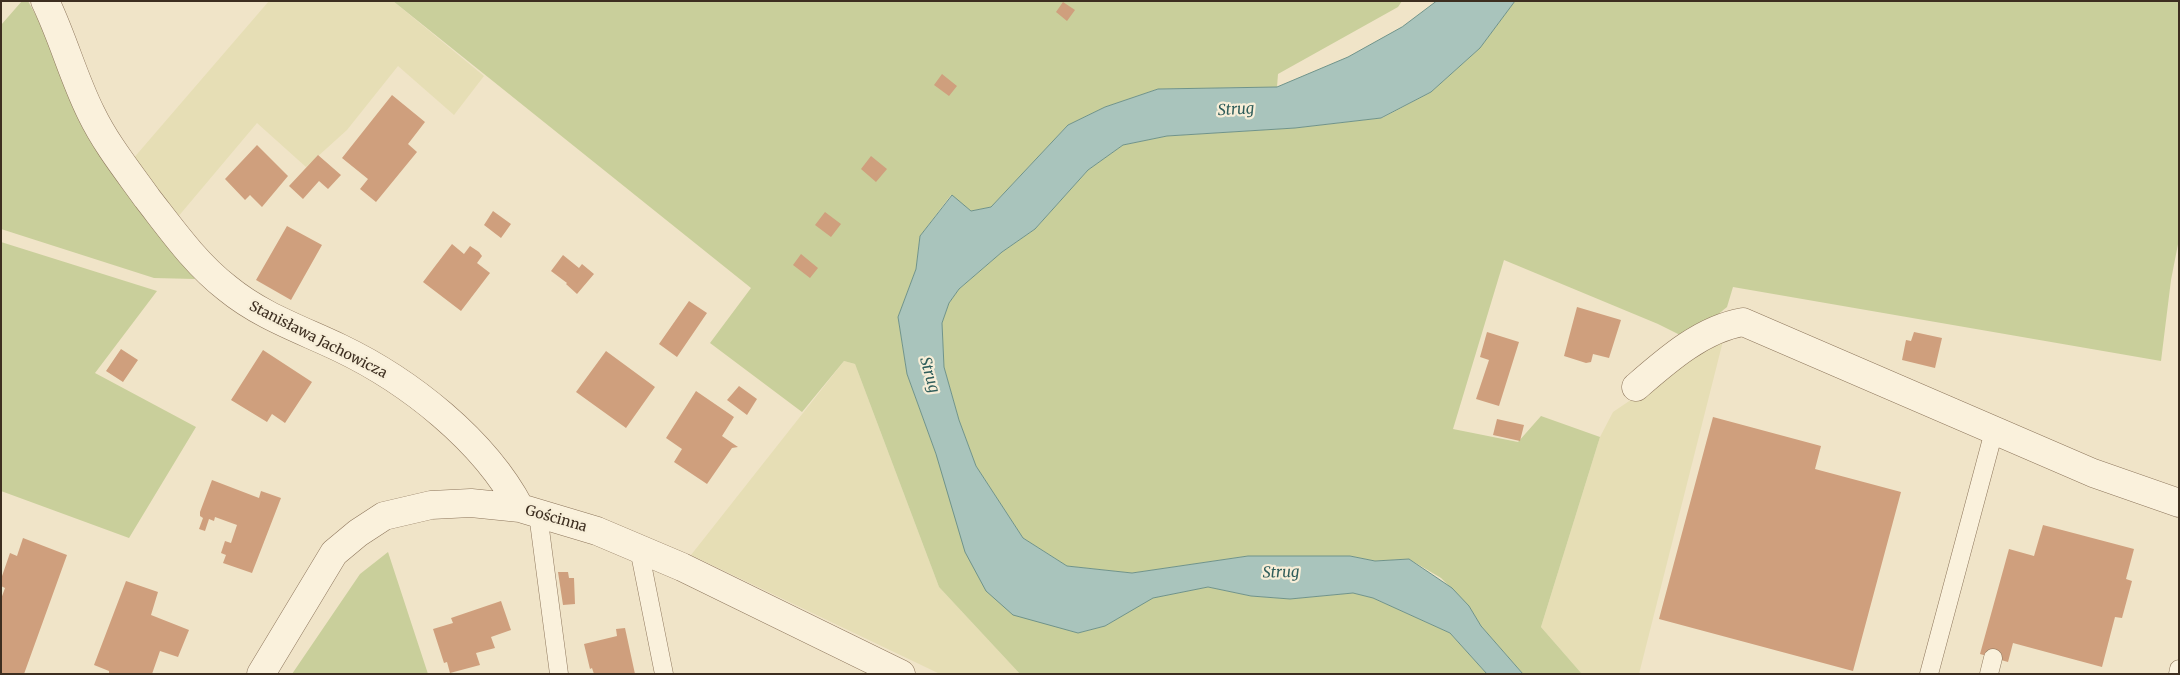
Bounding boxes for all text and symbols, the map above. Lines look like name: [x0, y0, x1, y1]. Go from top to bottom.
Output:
water label: Strug: [1217, 100, 1255, 120]
street label: Stanisława Jachowicza: [246, 298, 390, 382]
water label: Strug: [915, 355, 943, 395]
street label: Gościnna: [523, 502, 589, 536]
water label: Strug: [1263, 564, 1299, 582]

